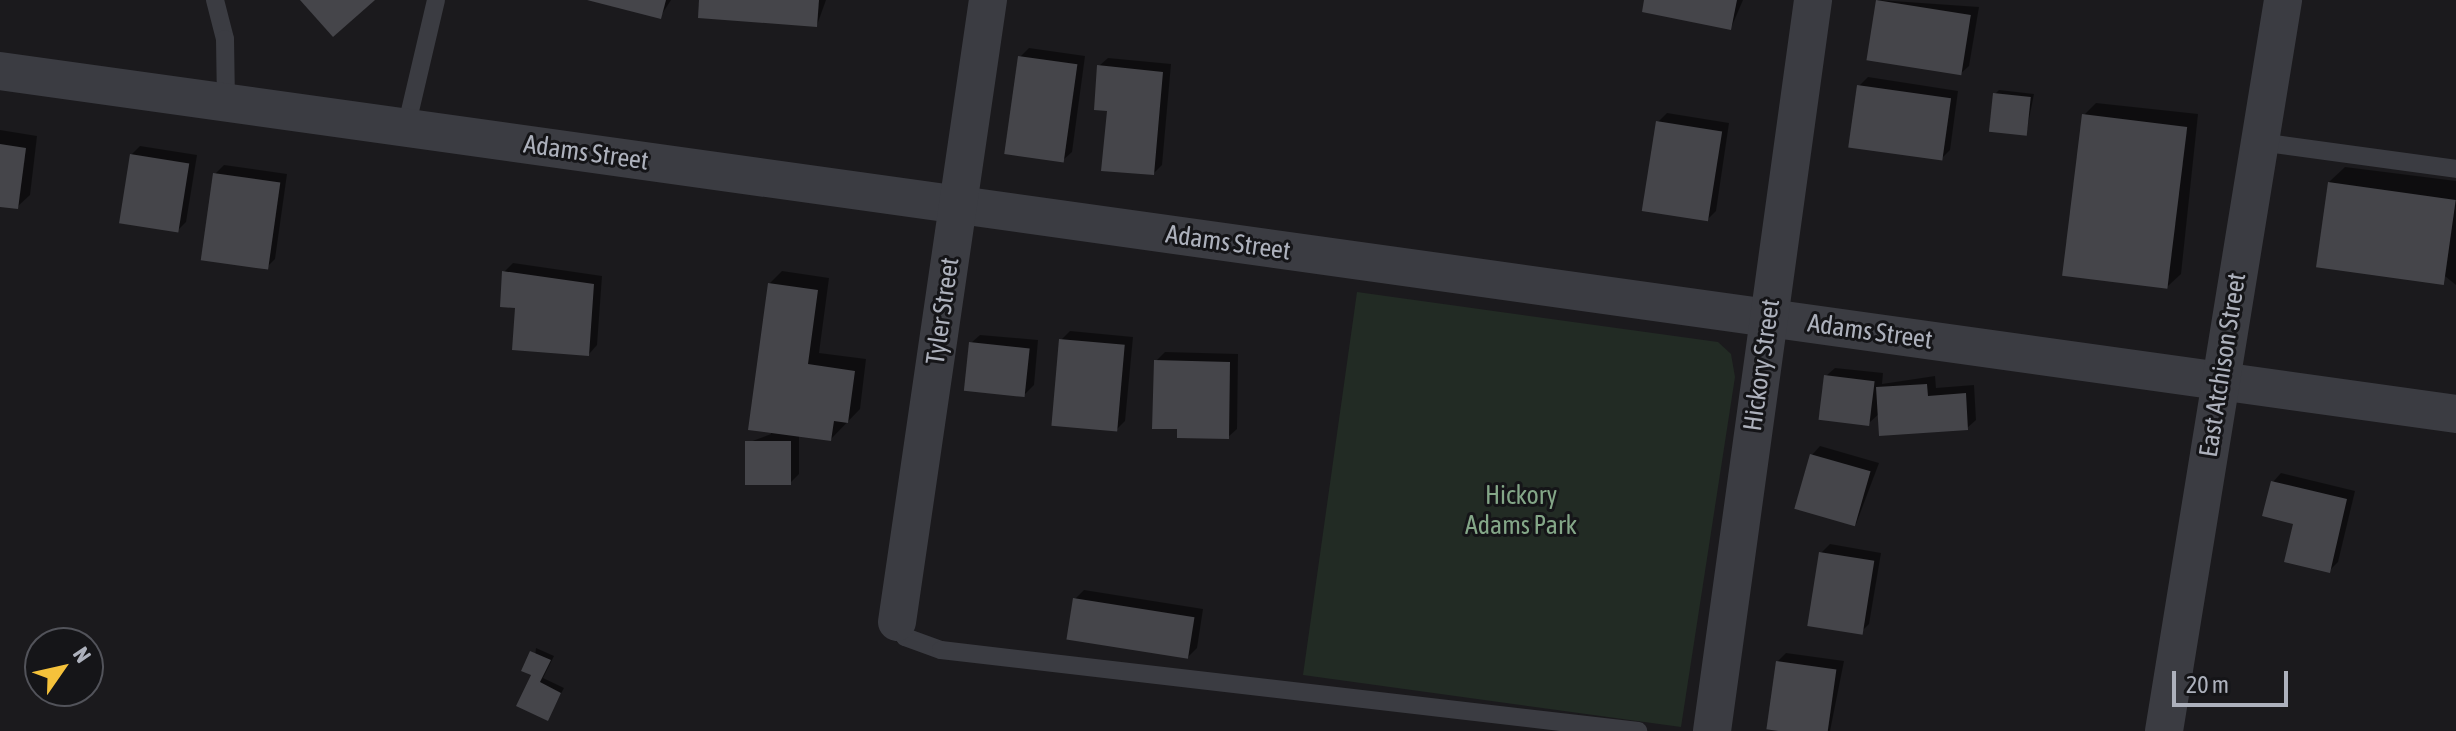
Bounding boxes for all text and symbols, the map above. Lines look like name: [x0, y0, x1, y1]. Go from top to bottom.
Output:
street label: Adams Street: [522, 129, 650, 177]
street label: Adams Street: [1164, 219, 1292, 267]
street label: Tyler Street: [920, 255, 966, 367]
street label: East Atchison Street: [2193, 271, 2253, 459]
street label: Hickory Street: [1737, 297, 1787, 433]
street label: Adams Street: [1806, 308, 1934, 356]
park label: Hickory Adams Park: [1465, 480, 1577, 542]
north arrow: [24, 627, 104, 707]
text: N: [68, 642, 97, 667]
scale bar: [2176, 655, 2292, 705]
text: 20 m: [2186, 671, 2229, 698]

